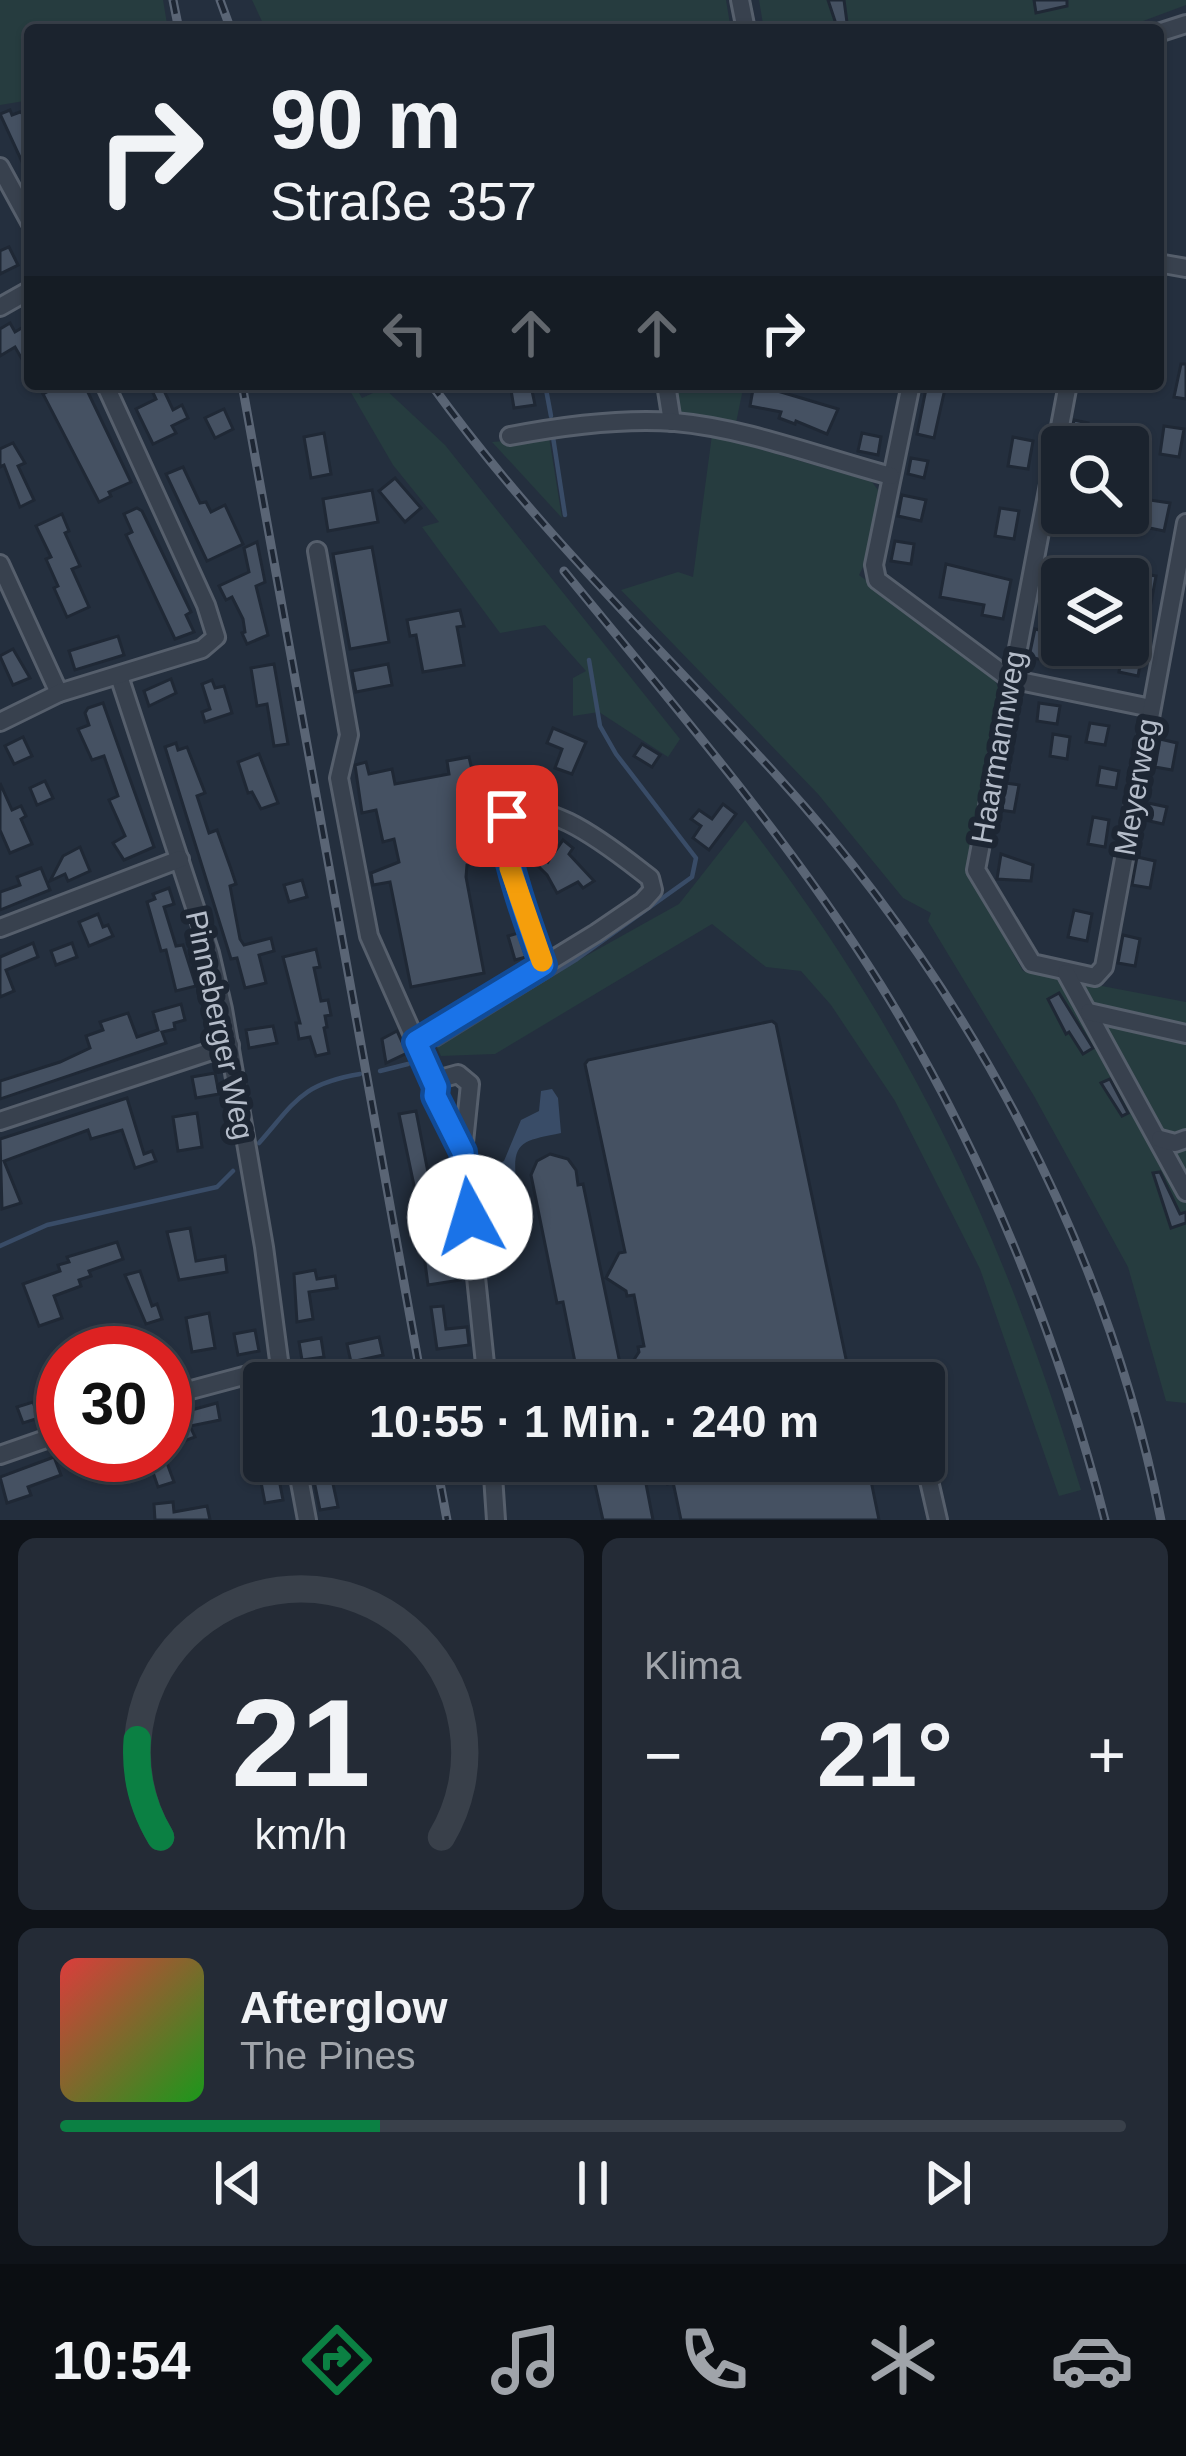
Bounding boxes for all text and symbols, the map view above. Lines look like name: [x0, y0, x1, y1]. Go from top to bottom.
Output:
icon: right: [72, 72, 228, 228]
text: 90 m: [270, 72, 461, 166]
text: Straße 357: [270, 171, 537, 231]
icon: left: [372, 300, 438, 366]
icon: ahead: [498, 300, 564, 366]
icon: ahead: [624, 300, 690, 366]
icon: right: [750, 300, 816, 366]
map controls: [1041, 426, 1149, 666]
button: search: [1041, 426, 1149, 534]
button: layers: [1041, 558, 1149, 666]
street label: Haarmannweg: [965, 648, 1031, 846]
street label: Meyerweg: [1108, 716, 1164, 858]
pin: [456, 765, 558, 867]
icon: arrive: [474, 783, 540, 849]
street label: Pinneberger Weg: [180, 908, 260, 1142]
position arrow: [407, 1154, 533, 1280]
speed limit sign: 30: [36, 1326, 192, 1482]
text: 10:55 · 1 Min. · 240 m: [369, 1396, 819, 1447]
text: Klima: [644, 1644, 742, 1687]
text: 21: [232, 1673, 370, 1812]
text: 21°: [817, 1705, 953, 1805]
text: −: [644, 1718, 683, 1792]
text: +: [1087, 1718, 1126, 1792]
text: km/h: [255, 1810, 347, 1858]
text: Afterglow: [240, 1982, 448, 2033]
text: The Pines: [240, 2034, 416, 2077]
icon: previous: [205, 2150, 271, 2216]
icon: pause: [560, 2150, 626, 2216]
icon: next: [915, 2150, 981, 2216]
icon: directions: [295, 2318, 379, 2402]
icon: music: [484, 2318, 568, 2402]
icon: phone: [672, 2318, 756, 2402]
icon: climate: [861, 2318, 945, 2402]
icon: car: [1050, 2318, 1134, 2402]
text: 10:54: [52, 2330, 190, 2390]

